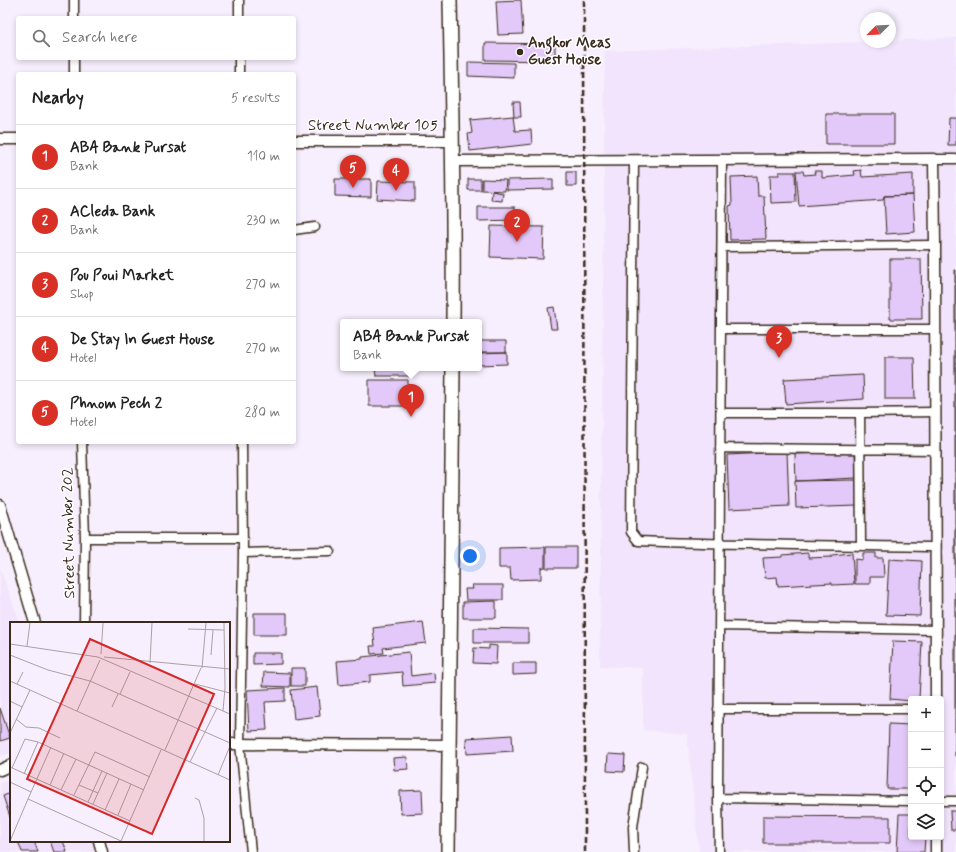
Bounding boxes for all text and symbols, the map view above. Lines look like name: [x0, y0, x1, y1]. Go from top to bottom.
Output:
north arrow: [860, 12, 896, 48]
search box: [16, 16, 296, 60]
icon: search: [30, 27, 52, 49]
text: Search here: [62, 28, 138, 48]
place label: Angkor Meas Guest House: [528, 33, 611, 70]
marker: Angkor Meas Guest House: [515, 47, 525, 57]
text: Nearby: [32, 87, 84, 109]
text: 5 results: [231, 90, 280, 107]
street label: Street Number 105: [308, 116, 438, 136]
text: ABA Bank Pursat: [70, 138, 186, 158]
text: 1: [42, 148, 48, 165]
text: 110 m: [247, 148, 280, 165]
pin: 5: [340, 155, 366, 188]
text: Bank: [70, 158, 99, 175]
pin: 4: [383, 158, 409, 191]
text: ACleda Bank: [70, 202, 155, 222]
pin: 2: [504, 209, 530, 242]
text: 2: [42, 212, 48, 229]
text: 230 m: [246, 212, 280, 229]
text: Bank: [70, 222, 99, 239]
text: Pou Poui Market: [70, 266, 174, 286]
text: 3: [42, 276, 48, 293]
text: 270 m: [245, 276, 280, 293]
text: Shop: [70, 286, 94, 303]
popup: [340, 319, 482, 371]
pin: 3: [766, 325, 792, 358]
text: ABA Bank Pursat: [353, 327, 469, 347]
text: De Stay In Guest House: [70, 330, 215, 350]
text: 4: [41, 340, 49, 357]
text: 270 m: [245, 340, 280, 357]
text: Bank: [353, 347, 382, 364]
text: Hotel: [70, 350, 96, 367]
pin: 1: [398, 384, 424, 417]
text: Phnom Pech 2: [70, 394, 162, 414]
text: 5: [41, 404, 49, 421]
text: 280 m: [245, 404, 280, 421]
text: Hotel: [70, 414, 96, 431]
street label: Street Number 202: [58, 467, 80, 599]
your location: [460, 546, 480, 566]
inset map: [10, 622, 230, 842]
map controls: [908, 696, 944, 840]
button: +: [908, 696, 944, 732]
button: −: [908, 732, 944, 768]
button: locate: [908, 768, 944, 804]
button: layers: [908, 804, 944, 840]

